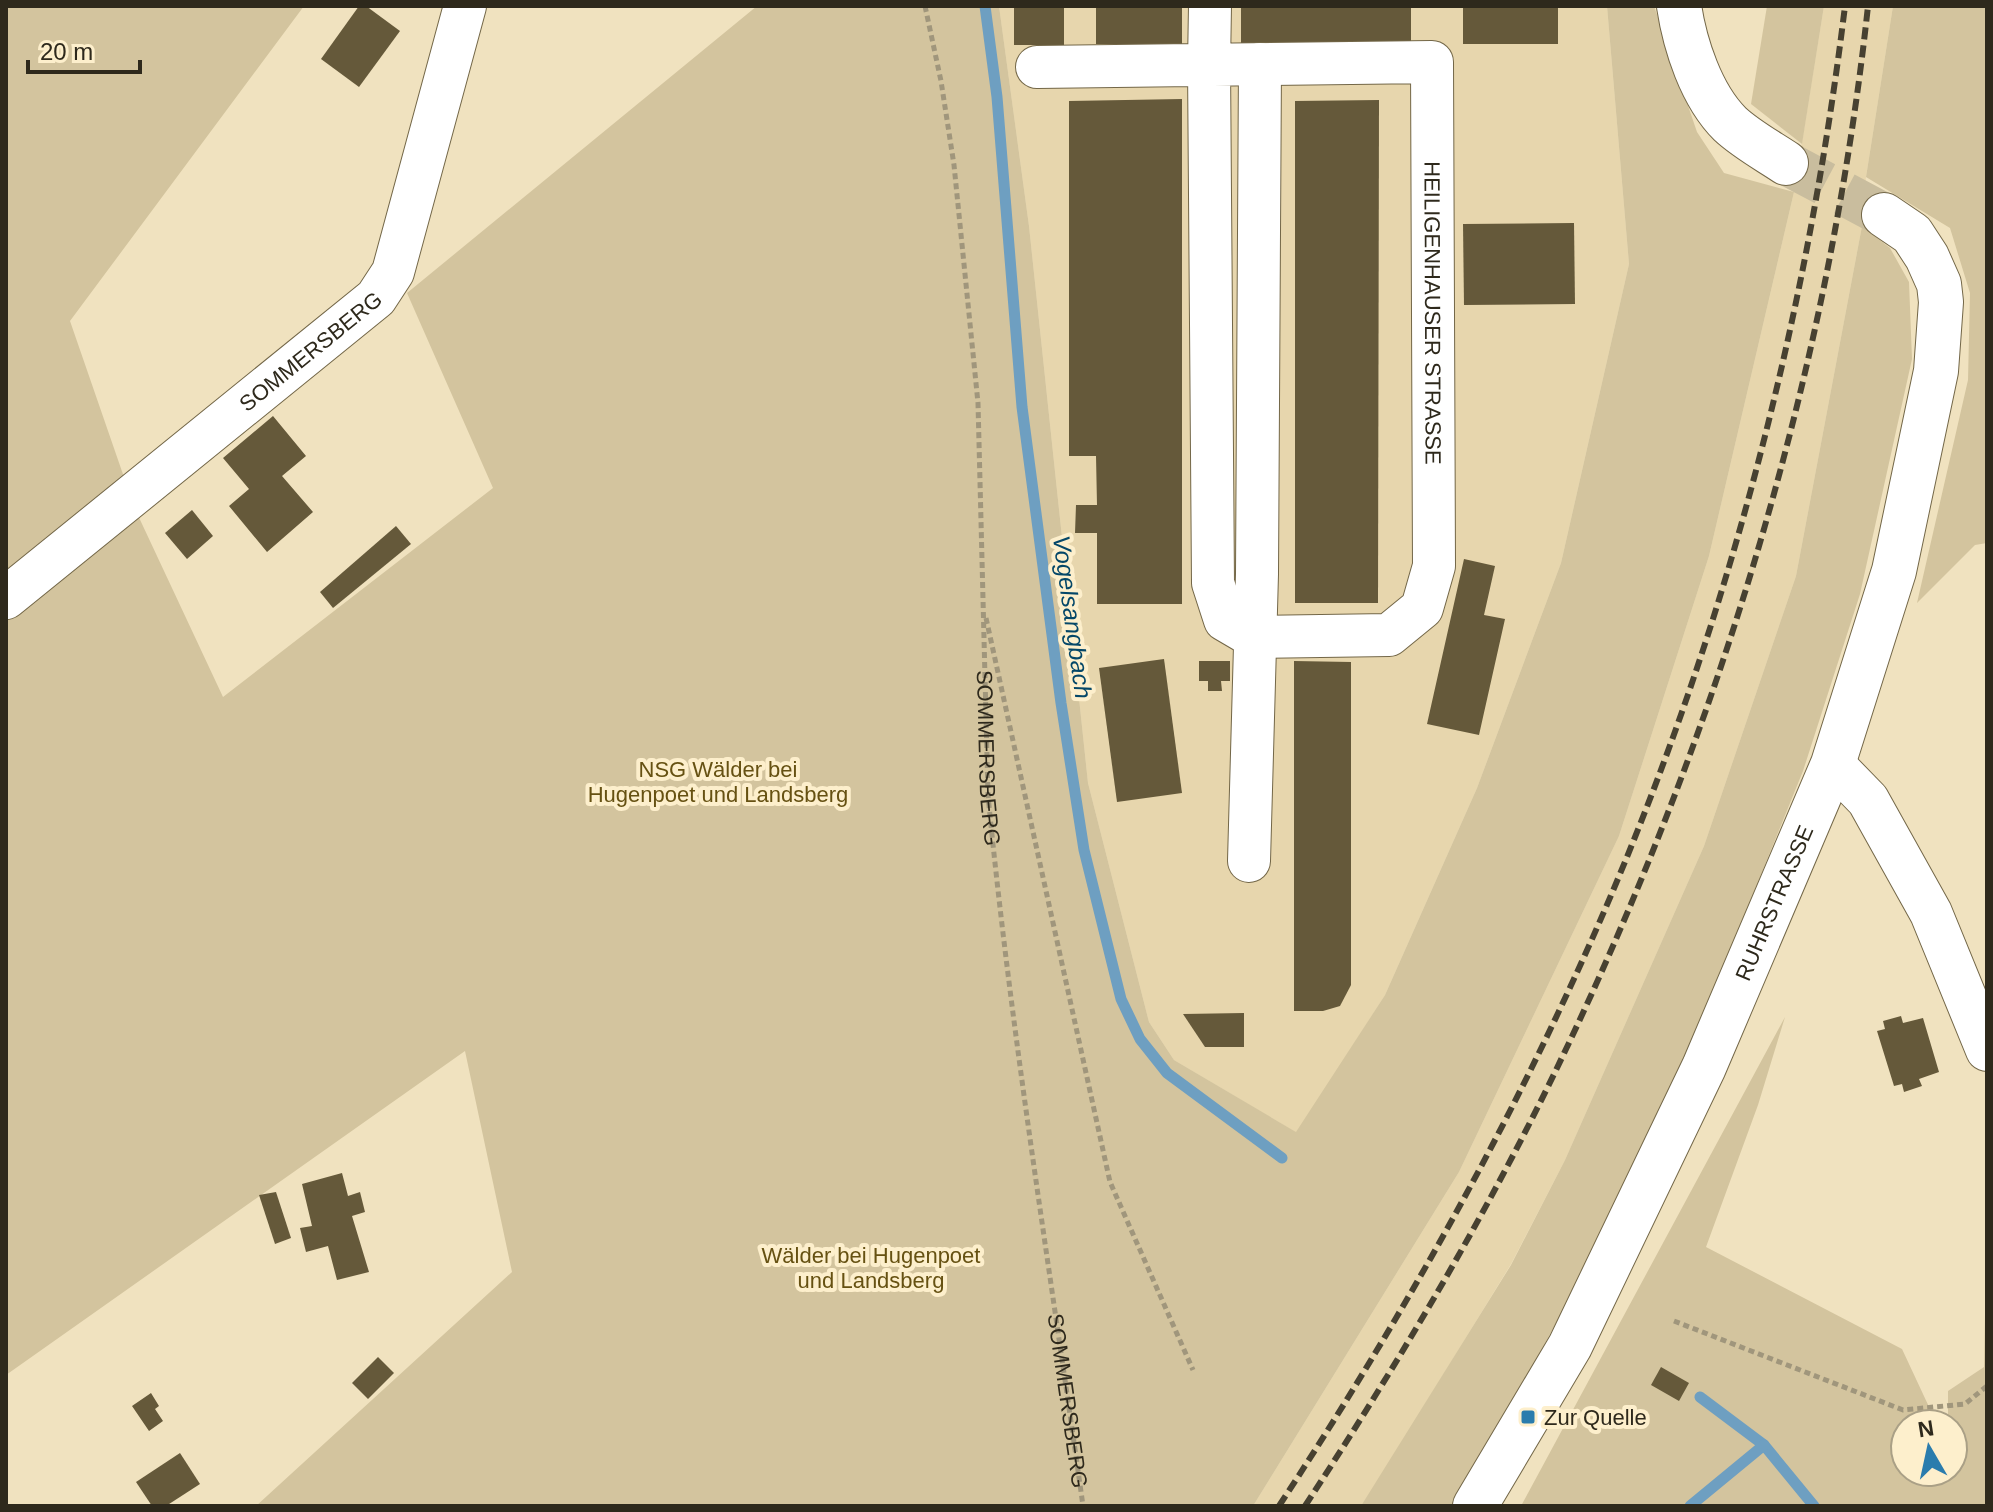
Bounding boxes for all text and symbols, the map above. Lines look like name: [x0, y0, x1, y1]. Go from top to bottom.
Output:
scale bar: [28, 24, 140, 74]
text: 20 m: [40, 38, 93, 65]
street label: HEILIGENHAUSER STRASSE: [1419, 161, 1446, 465]
street label: SOMMERSBERG: [235, 286, 387, 417]
water label: Vogelsangbach: [1048, 534, 1097, 700]
street label: SOMMERSBERG: [972, 670, 1005, 847]
park label: NSG Wälder bei Hugenpoet und Landsberg: [588, 757, 848, 807]
street label: RUHRSTRASSE: [1730, 822, 1818, 984]
park label: Wälder bei Hugenpoet und Landsberg: [762, 1243, 980, 1293]
street label: SOMMERSBERG: [1042, 1312, 1092, 1490]
place label: Zur Quelle: [1544, 1405, 1647, 1430]
marker: Zur Quelle: [1519, 1408, 1537, 1426]
north arrow: [1889, 1408, 1969, 1488]
text: N: [1916, 1415, 1936, 1442]

